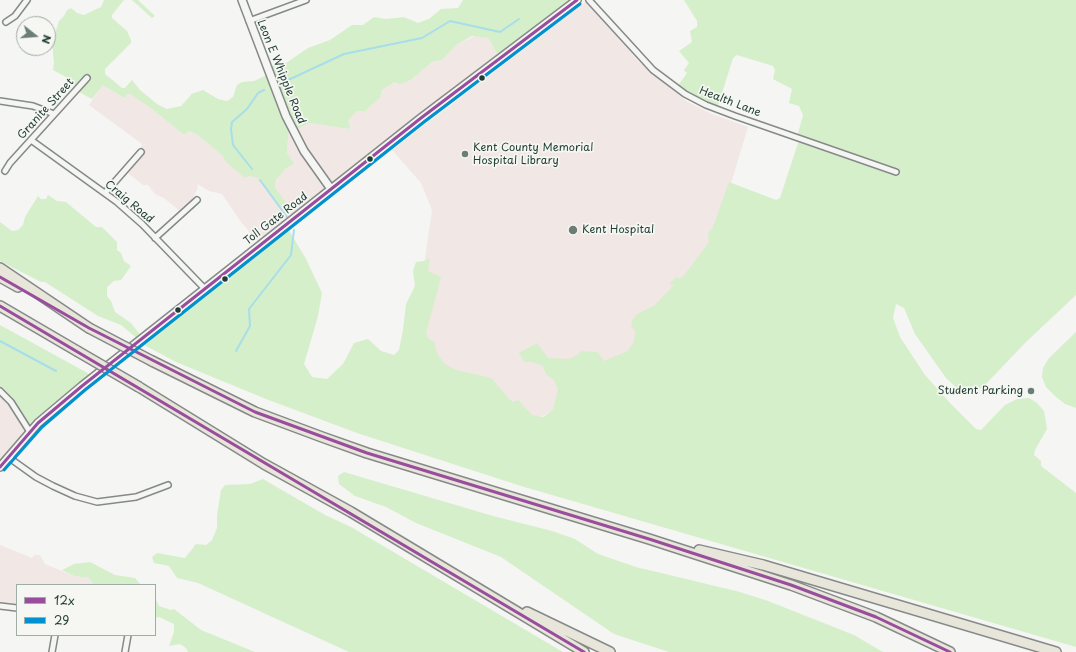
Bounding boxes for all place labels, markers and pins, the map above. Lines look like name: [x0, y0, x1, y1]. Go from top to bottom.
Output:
unlabelled marker: [477, 73, 487, 83]
place label: Kent County Memorial Hospital Library: [473, 141, 593, 167]
marker: Kent County Memorial Hospital Library: [460, 149, 470, 159]
unlabelled marker: [365, 154, 375, 164]
place label: Kent Hospital: [582, 223, 654, 237]
marker: Kent Hospital: [567, 224, 579, 236]
unlabelled marker: [220, 274, 230, 284]
unlabelled marker: [173, 305, 183, 315]
place label: Student Parking: [938, 384, 1023, 398]
marker: Student Parking: [1026, 386, 1036, 396]

